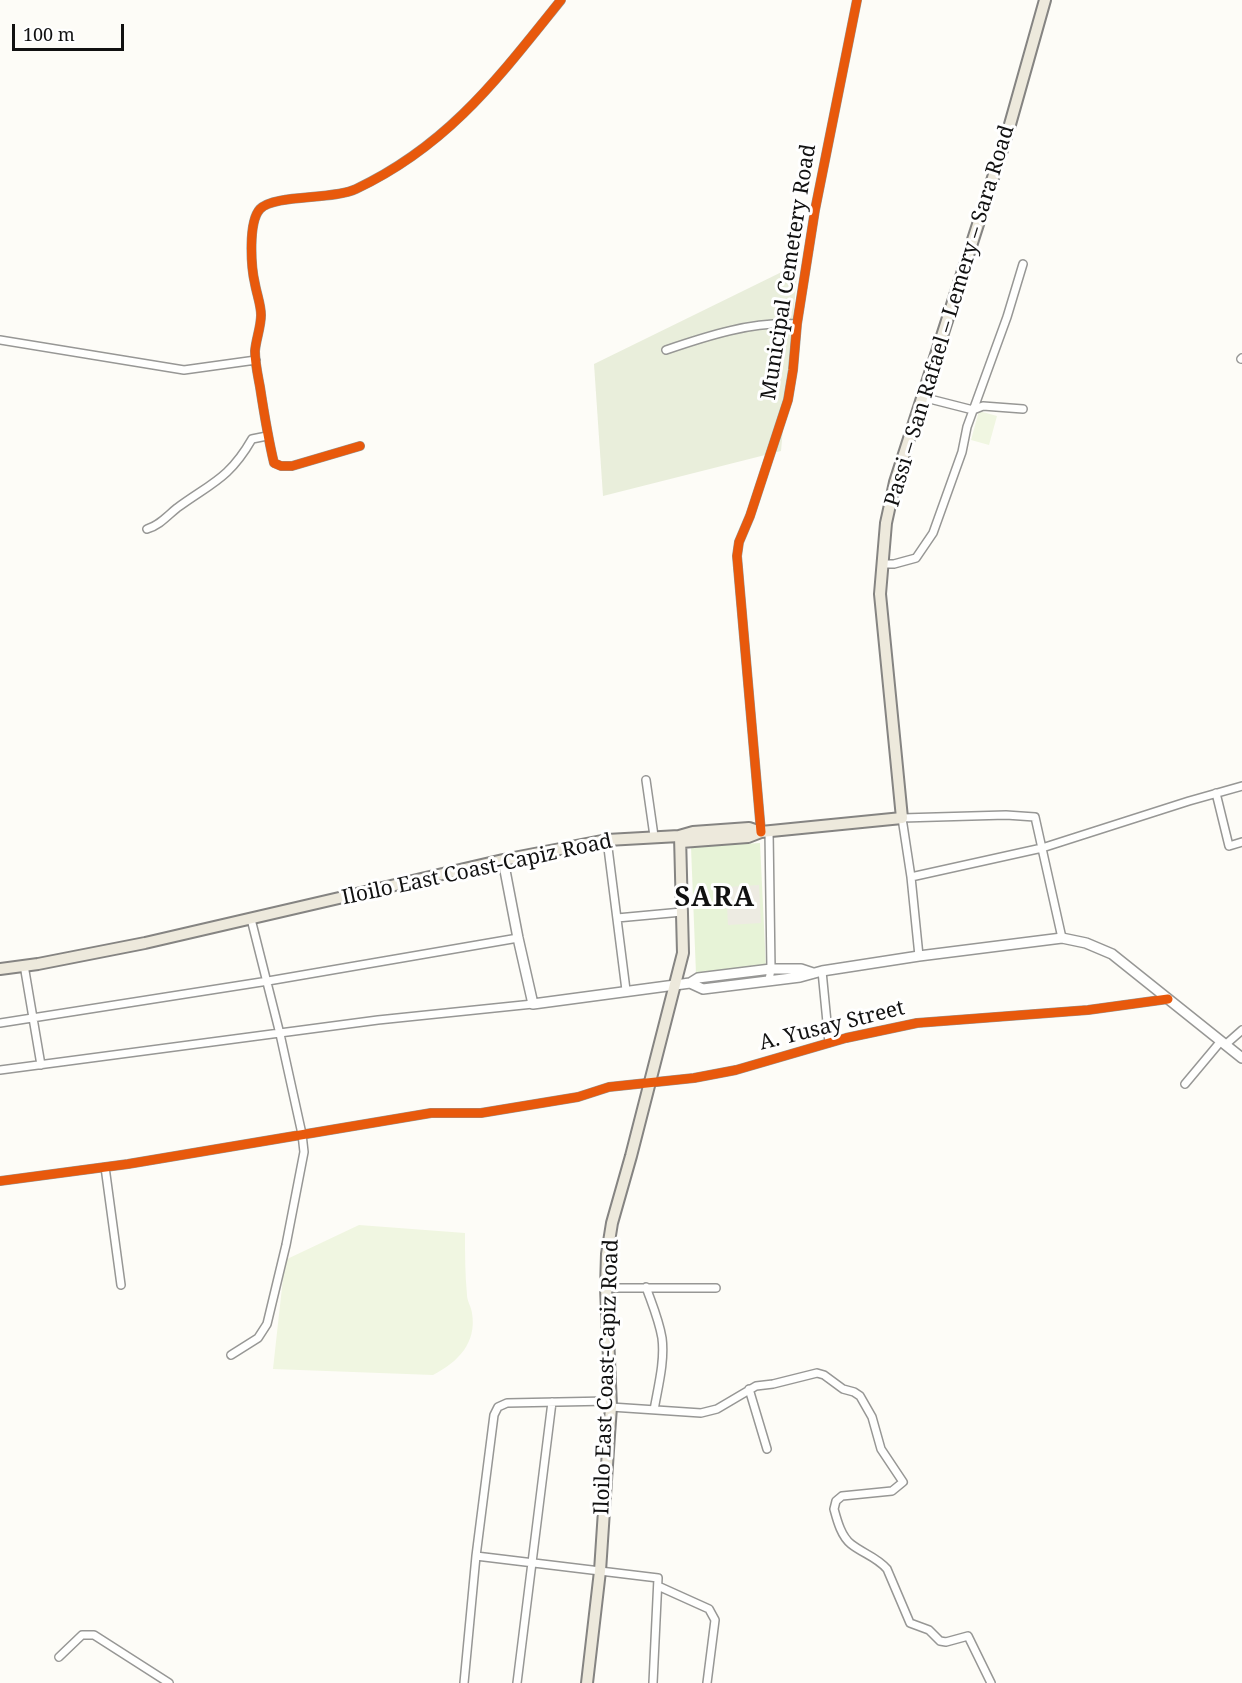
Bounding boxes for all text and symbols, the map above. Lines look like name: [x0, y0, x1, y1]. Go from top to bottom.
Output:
scale bar: [15, 12, 128, 50]
text: 100 m: [23, 22, 75, 46]
street label: Passi – San Rafael – Lemery – Sara Road: [880, 122, 1020, 510]
street label: Municipal Cemetery Road: [756, 142, 822, 402]
street label: Iloilo East Coast-Capiz Road: [340, 829, 614, 911]
district label: SARA: [675, 882, 755, 914]
street label: A. Yusay Street: [757, 996, 907, 1056]
street label: Iloilo East Coast-Capiz Road: [590, 1239, 624, 1515]

